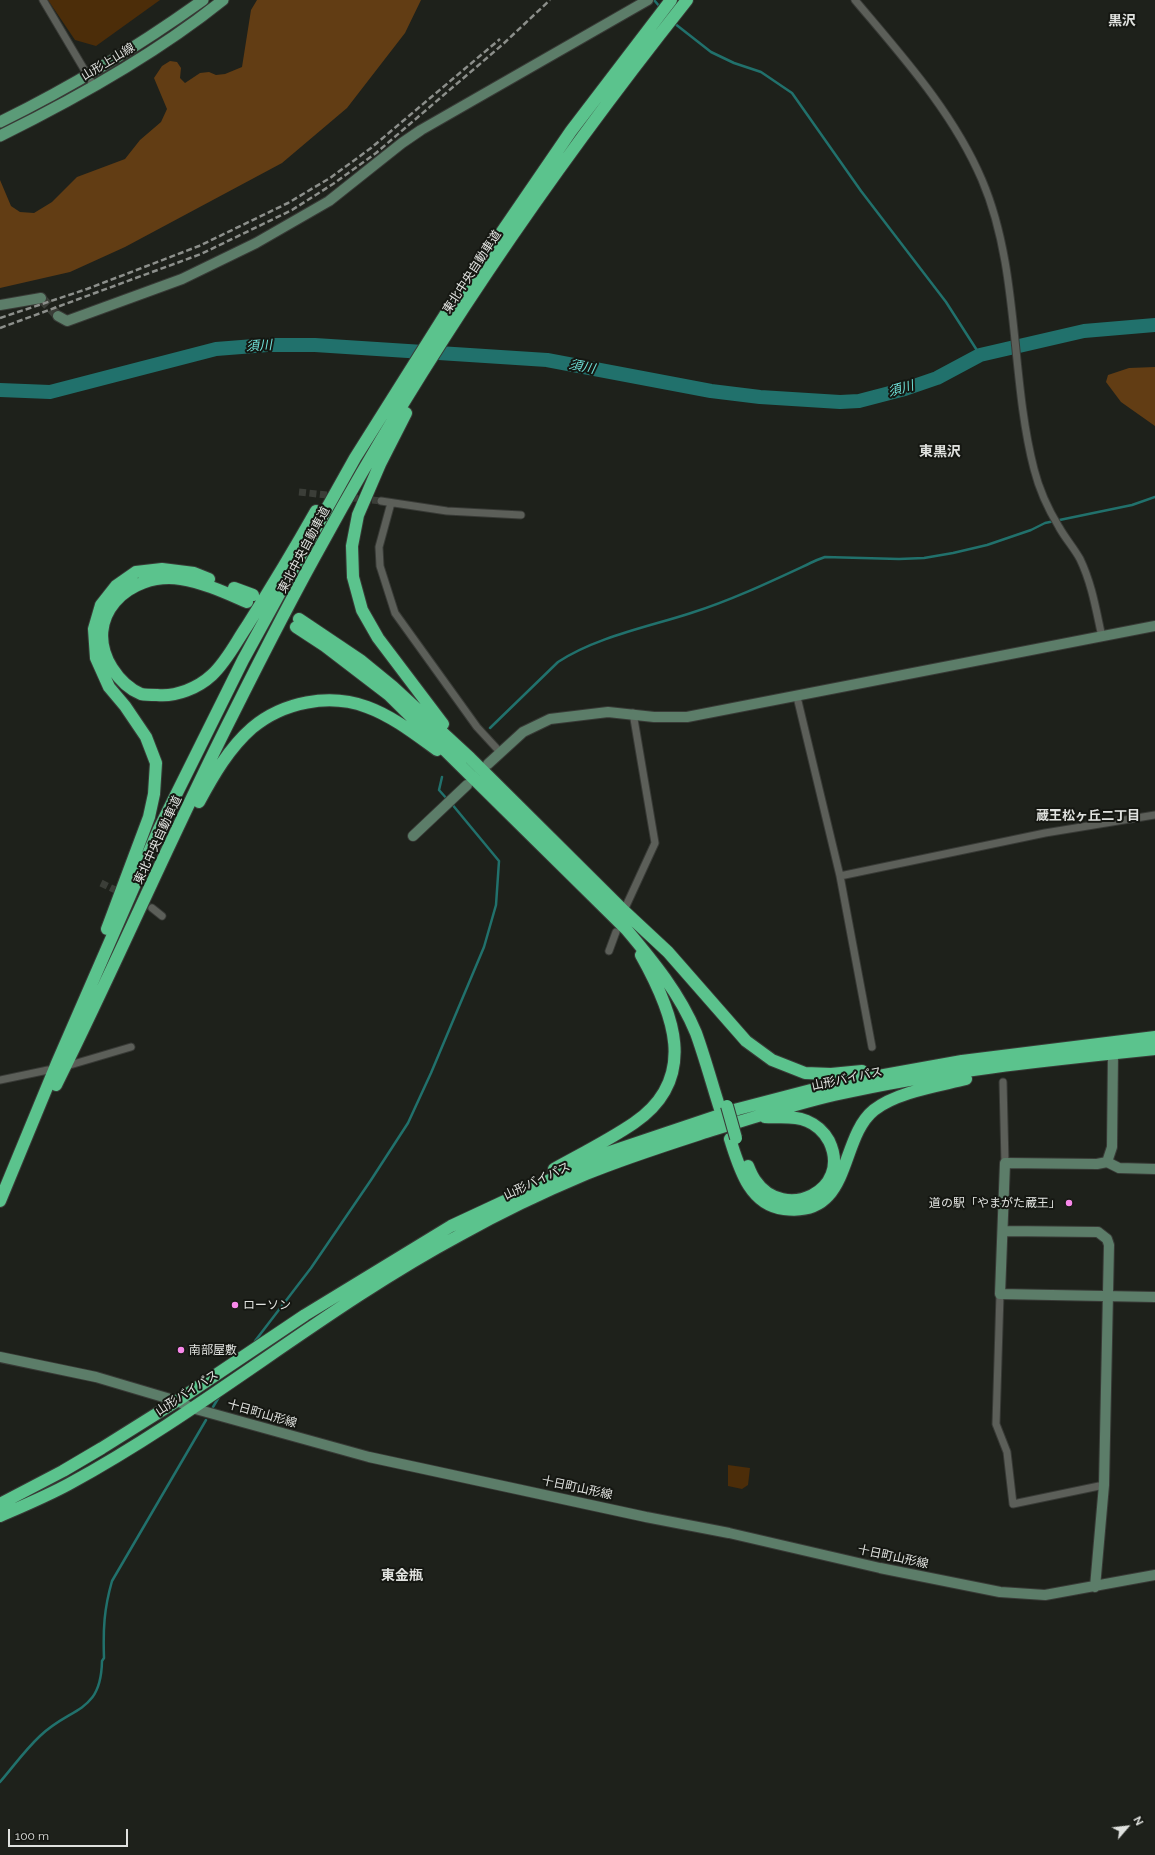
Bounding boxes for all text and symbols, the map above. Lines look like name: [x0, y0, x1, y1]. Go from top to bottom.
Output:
district label: 黒沢: [1108, 13, 1136, 29]
street label: 山形上山線: [79, 40, 137, 84]
street label: 東北中央自動車道: [440, 228, 504, 316]
water label: 須川: [245, 337, 273, 355]
water label: 須川: [568, 357, 596, 377]
water label: 須川: [886, 378, 916, 400]
district label: 東黒沢: [919, 444, 961, 460]
street label: 東北中央自動車道: [275, 504, 333, 596]
street label: 東北中央自動車道: [131, 793, 185, 887]
district label: 蔵王松ヶ丘二丁目: [1036, 808, 1140, 824]
street label: 山形バイパス: [810, 1064, 884, 1094]
street label: 山形バイパス: [501, 1159, 573, 1203]
place label: 道の駅「やまがた蔵王」: [929, 1196, 1061, 1210]
marker: 道の駅「やまがた蔵王」: [1064, 1198, 1074, 1208]
place label: ローソン: [243, 1298, 291, 1312]
marker: ローソン: [230, 1300, 240, 1310]
place label: 南部屋敷: [189, 1343, 237, 1357]
marker: 南部屋敷: [176, 1345, 186, 1355]
street label: 山形バイパス: [153, 1367, 221, 1419]
street label: 十日町山形線: [225, 1397, 299, 1431]
street label: 十日町山形線: [540, 1473, 614, 1503]
street label: 十日町山形線: [856, 1542, 930, 1572]
district label: 東金瓶: [381, 1568, 423, 1584]
north arrow: [1107, 1807, 1147, 1847]
text: N: [1130, 1814, 1146, 1828]
scale bar: [10, 1821, 130, 1847]
text: 100 m: [15, 1829, 49, 1843]

